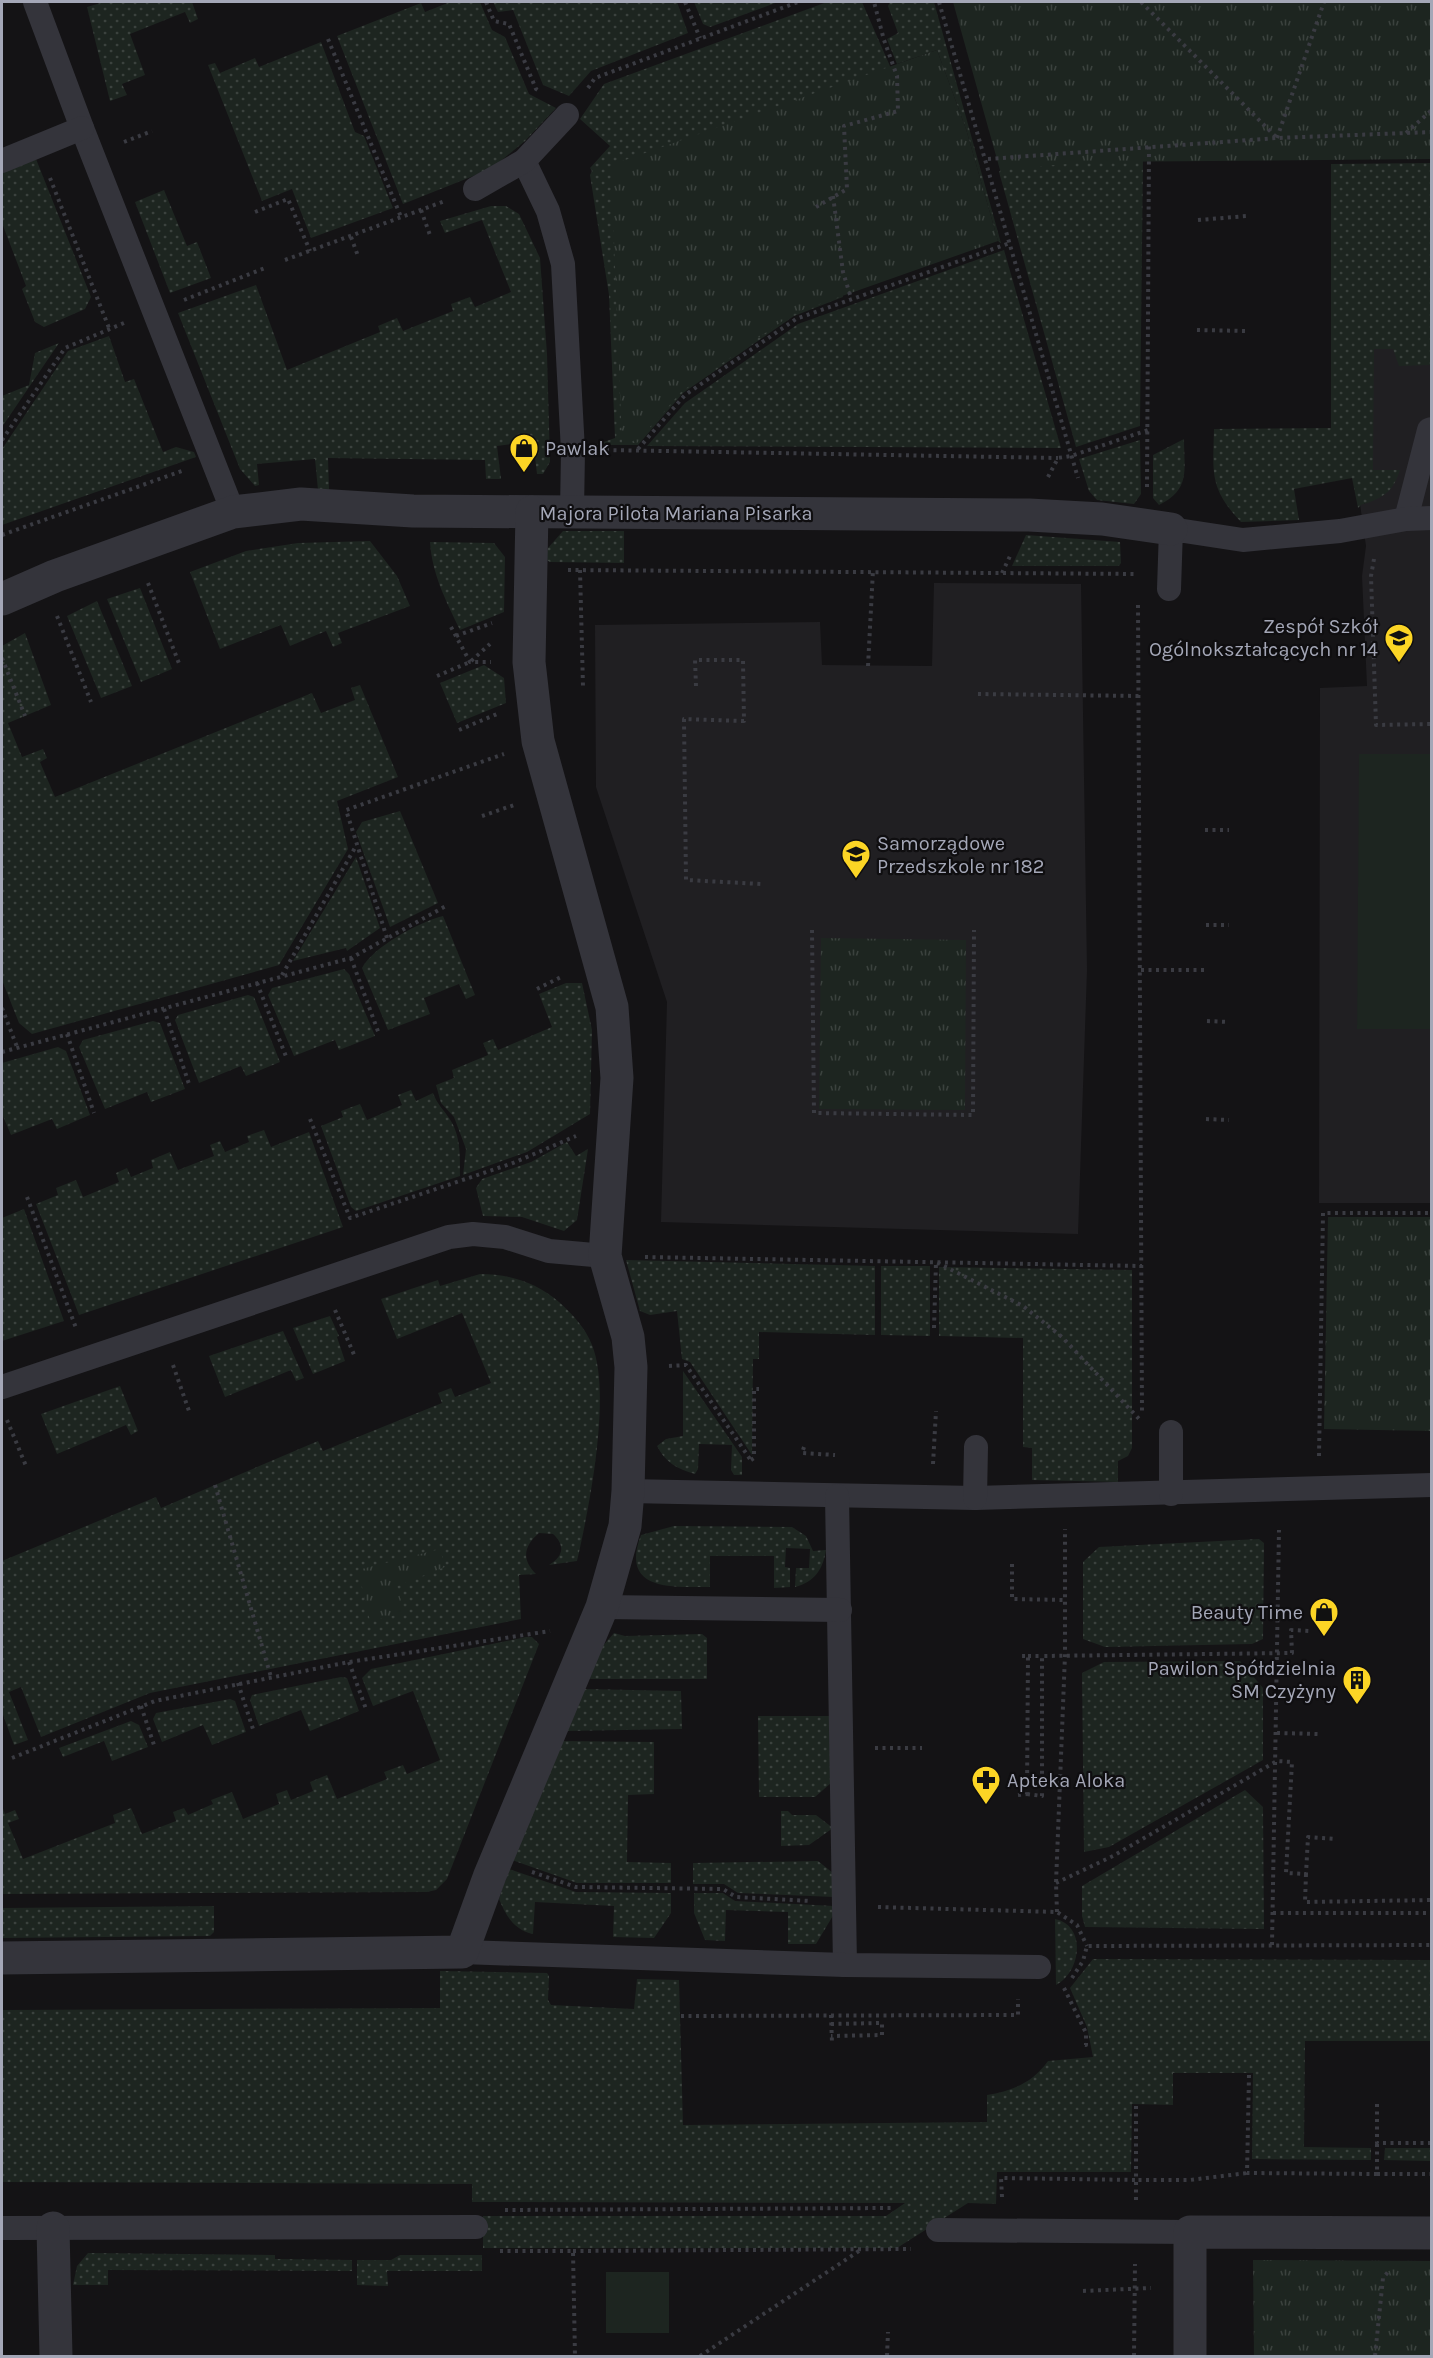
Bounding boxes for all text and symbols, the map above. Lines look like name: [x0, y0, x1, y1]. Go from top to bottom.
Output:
shop icon: Pawlak: [508, 432, 540, 474]
place label: Pawlak: [545, 437, 609, 460]
street label: Majora Pilota Mariana Pisarka: [539, 502, 813, 525]
place label: Zespół Szkół Ogólnokształcących nr 14: [1149, 615, 1378, 661]
school or university icon: Zespół Szkół Ogólnokształcących nr 14: [1383, 622, 1415, 664]
place label: Samorządowe Przedszkole nr 182: [877, 832, 1044, 878]
school or university icon: Samorządowe Przedszkole nr 182: [840, 838, 872, 880]
shop icon: Beauty Time: [1308, 1596, 1340, 1638]
place label: Beauty Time: [1191, 1601, 1303, 1624]
place label: Pawilon Spółdzielnia SM Czyżyny: [1148, 1657, 1336, 1703]
building icon: Pawilon Spółdzielnia SM Czyżyny: [1341, 1664, 1373, 1706]
pharmacy icon: Apteka Aloka: [970, 1764, 1002, 1806]
place label: Apteka Aloka: [1007, 1769, 1125, 1792]

